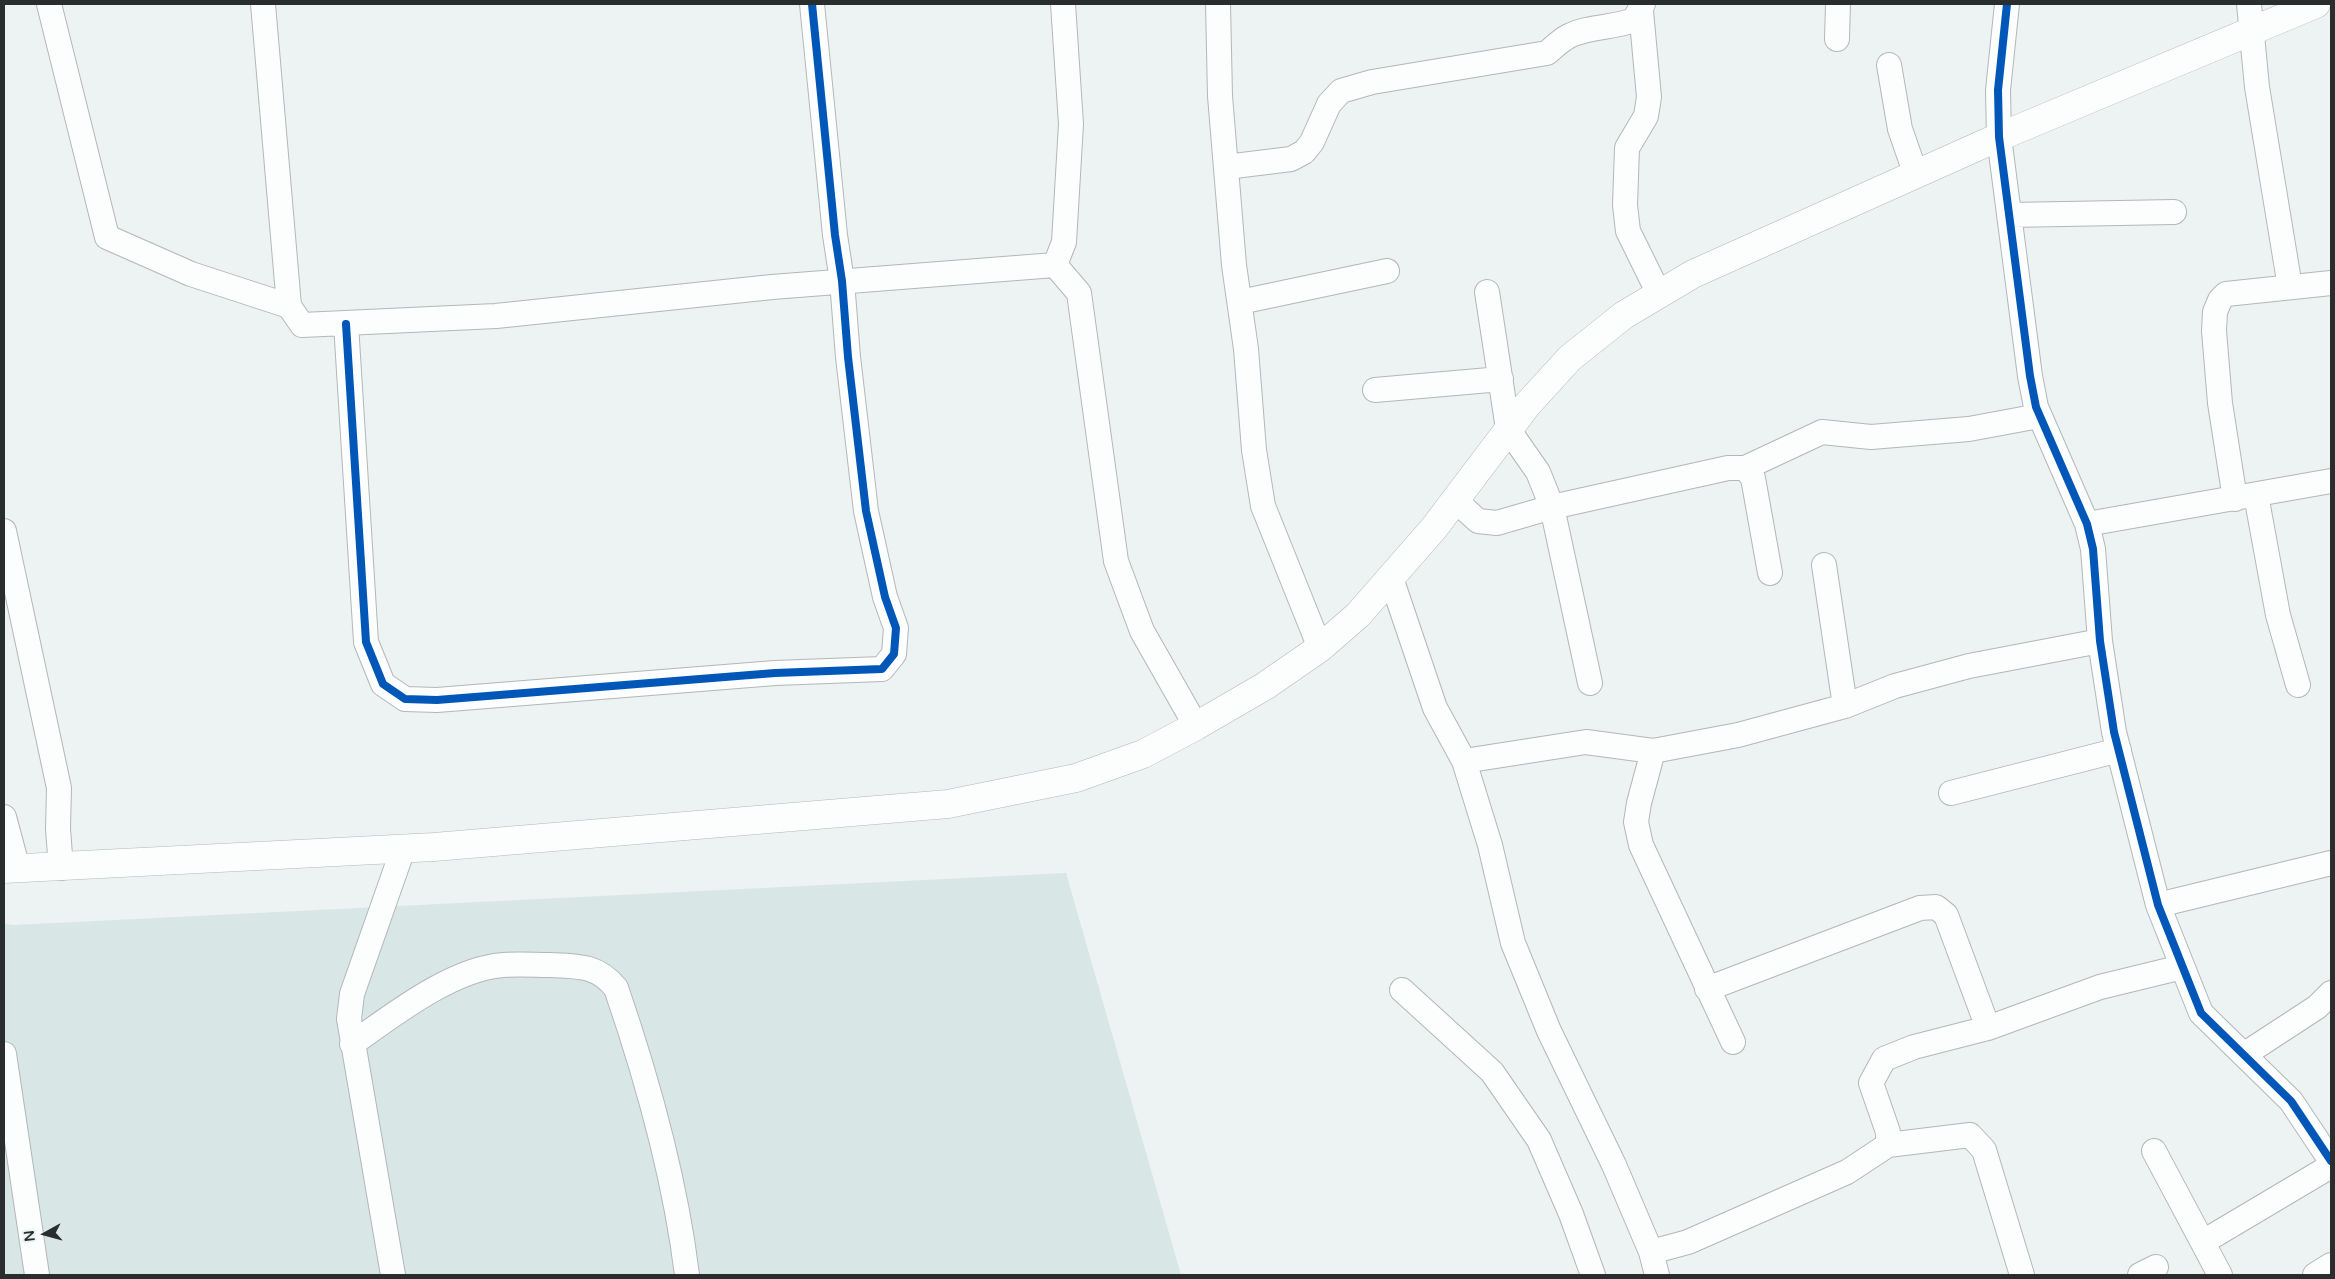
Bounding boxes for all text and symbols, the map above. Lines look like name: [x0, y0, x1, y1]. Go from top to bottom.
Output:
north arrow: [20, 1209, 70, 1259]
text: N: [20, 1229, 39, 1243]

